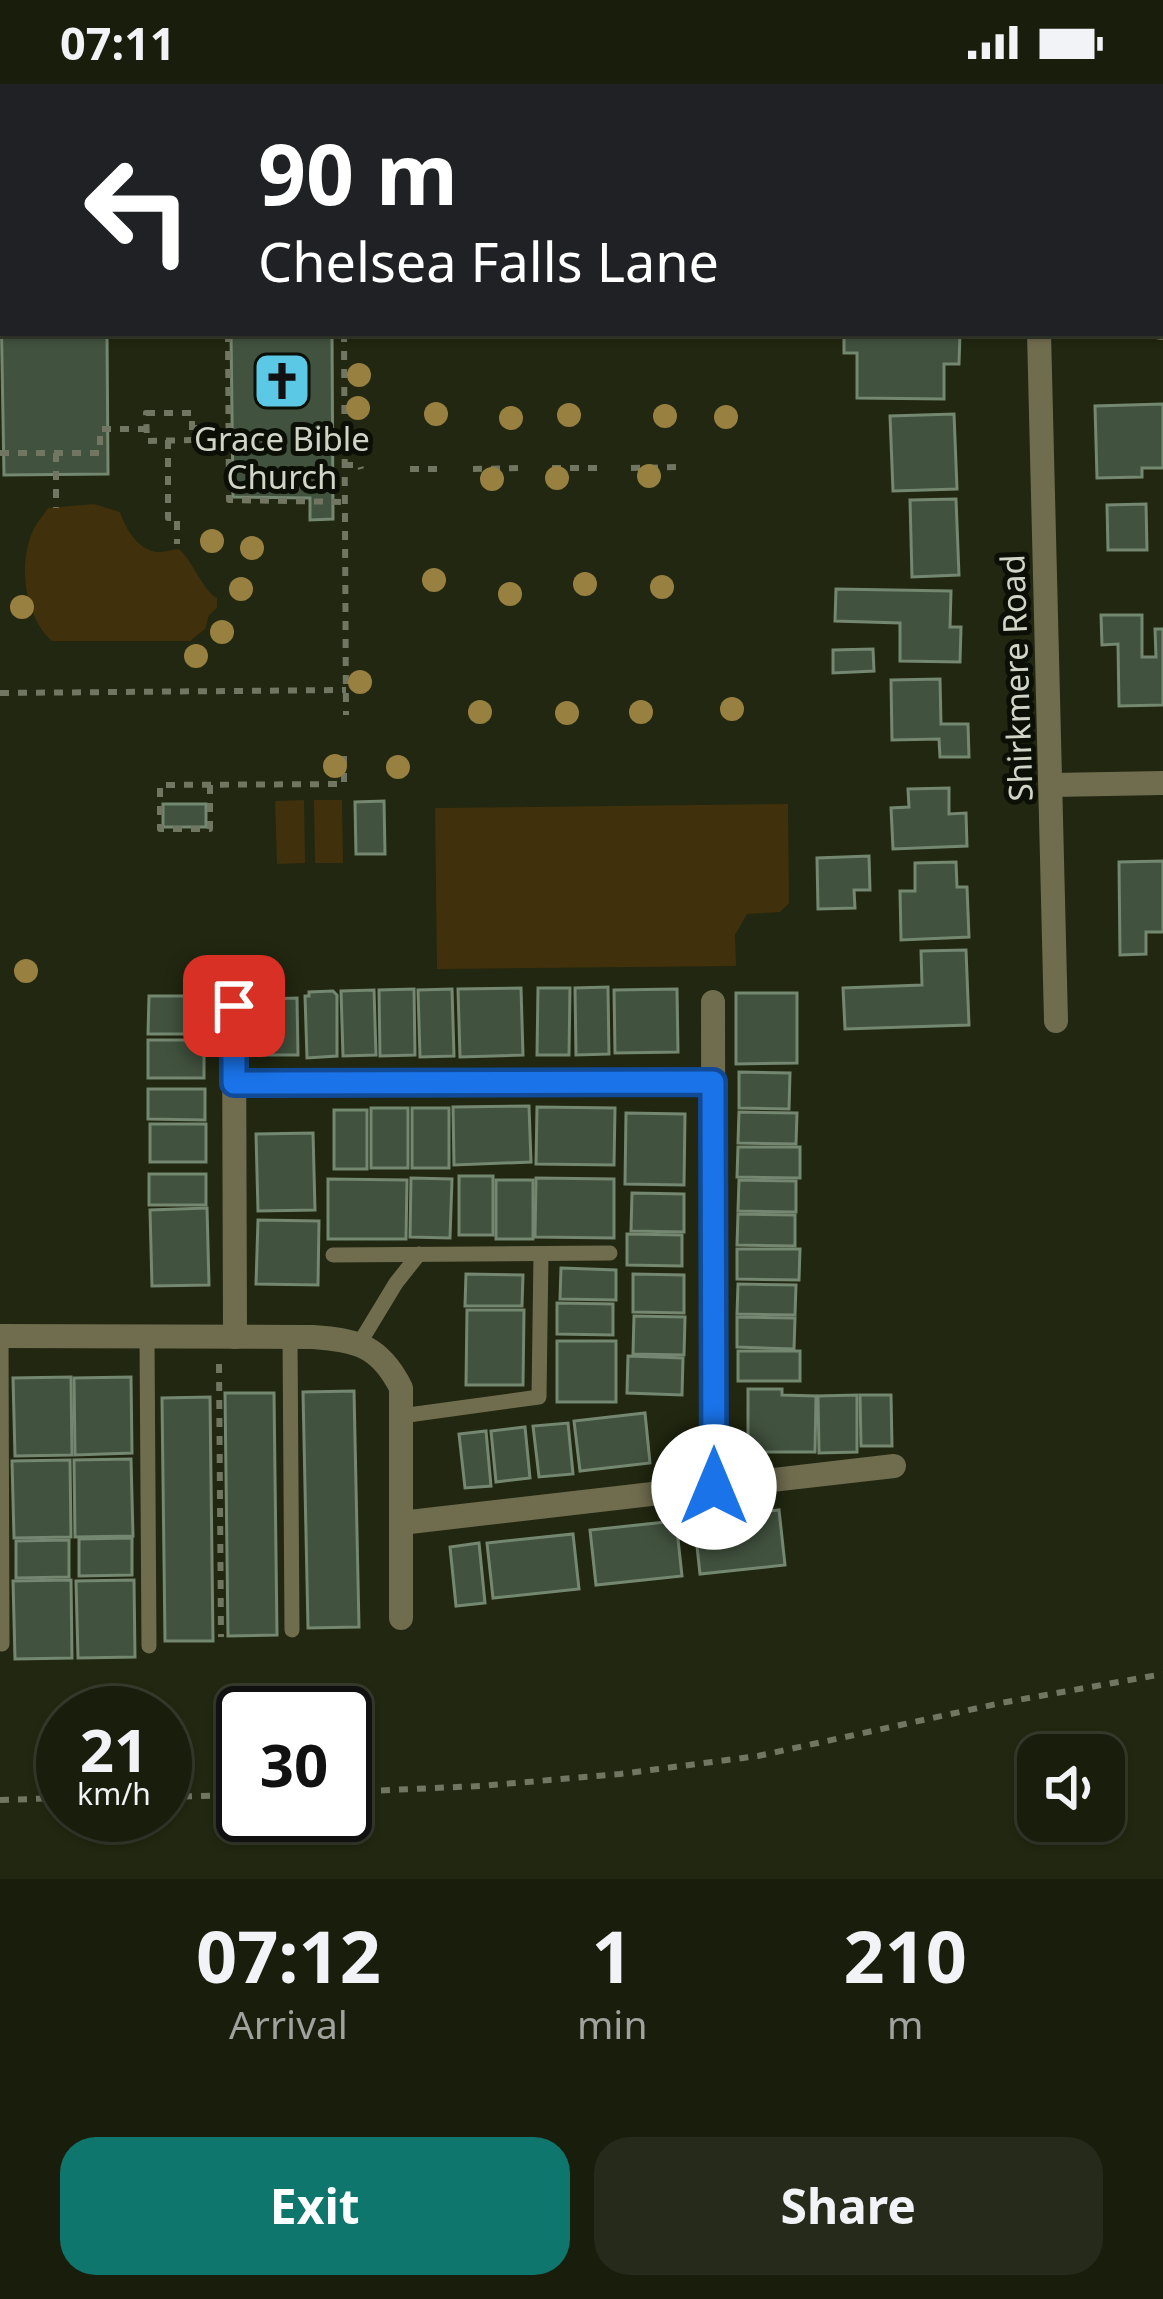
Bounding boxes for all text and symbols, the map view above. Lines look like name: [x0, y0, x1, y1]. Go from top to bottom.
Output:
text: 07:11: [60, 12, 176, 73]
text: 90 m: [258, 115, 458, 230]
icon: left: [60, 132, 216, 288]
text: Chelsea Falls Lane: [258, 224, 719, 298]
church icon: Grace Bible Church: [251, 350, 313, 412]
place label: Grace Bible Church: [194, 416, 370, 499]
street label: Shirkmere Road: [989, 554, 1043, 802]
pin: [183, 955, 285, 1057]
icon: arrive: [201, 973, 267, 1039]
position arrow: [651, 1424, 777, 1550]
speed limit sign: 30: [216, 1686, 372, 1842]
text: 21: [80, 1708, 148, 1790]
map controls: [1017, 1734, 1125, 1842]
button: sound: [1017, 1734, 1125, 1842]
text: km/h: [77, 1773, 151, 1814]
text: 07:12: [196, 1906, 381, 2004]
text: 1: [592, 1906, 633, 2004]
text: 210: [843, 1906, 967, 2004]
text: Arrival: [229, 1997, 348, 2050]
text: min: [577, 1997, 648, 2050]
text: m: [887, 1997, 923, 2050]
button: Exit: [60, 2137, 570, 2275]
button: Share: [594, 2137, 1103, 2275]

